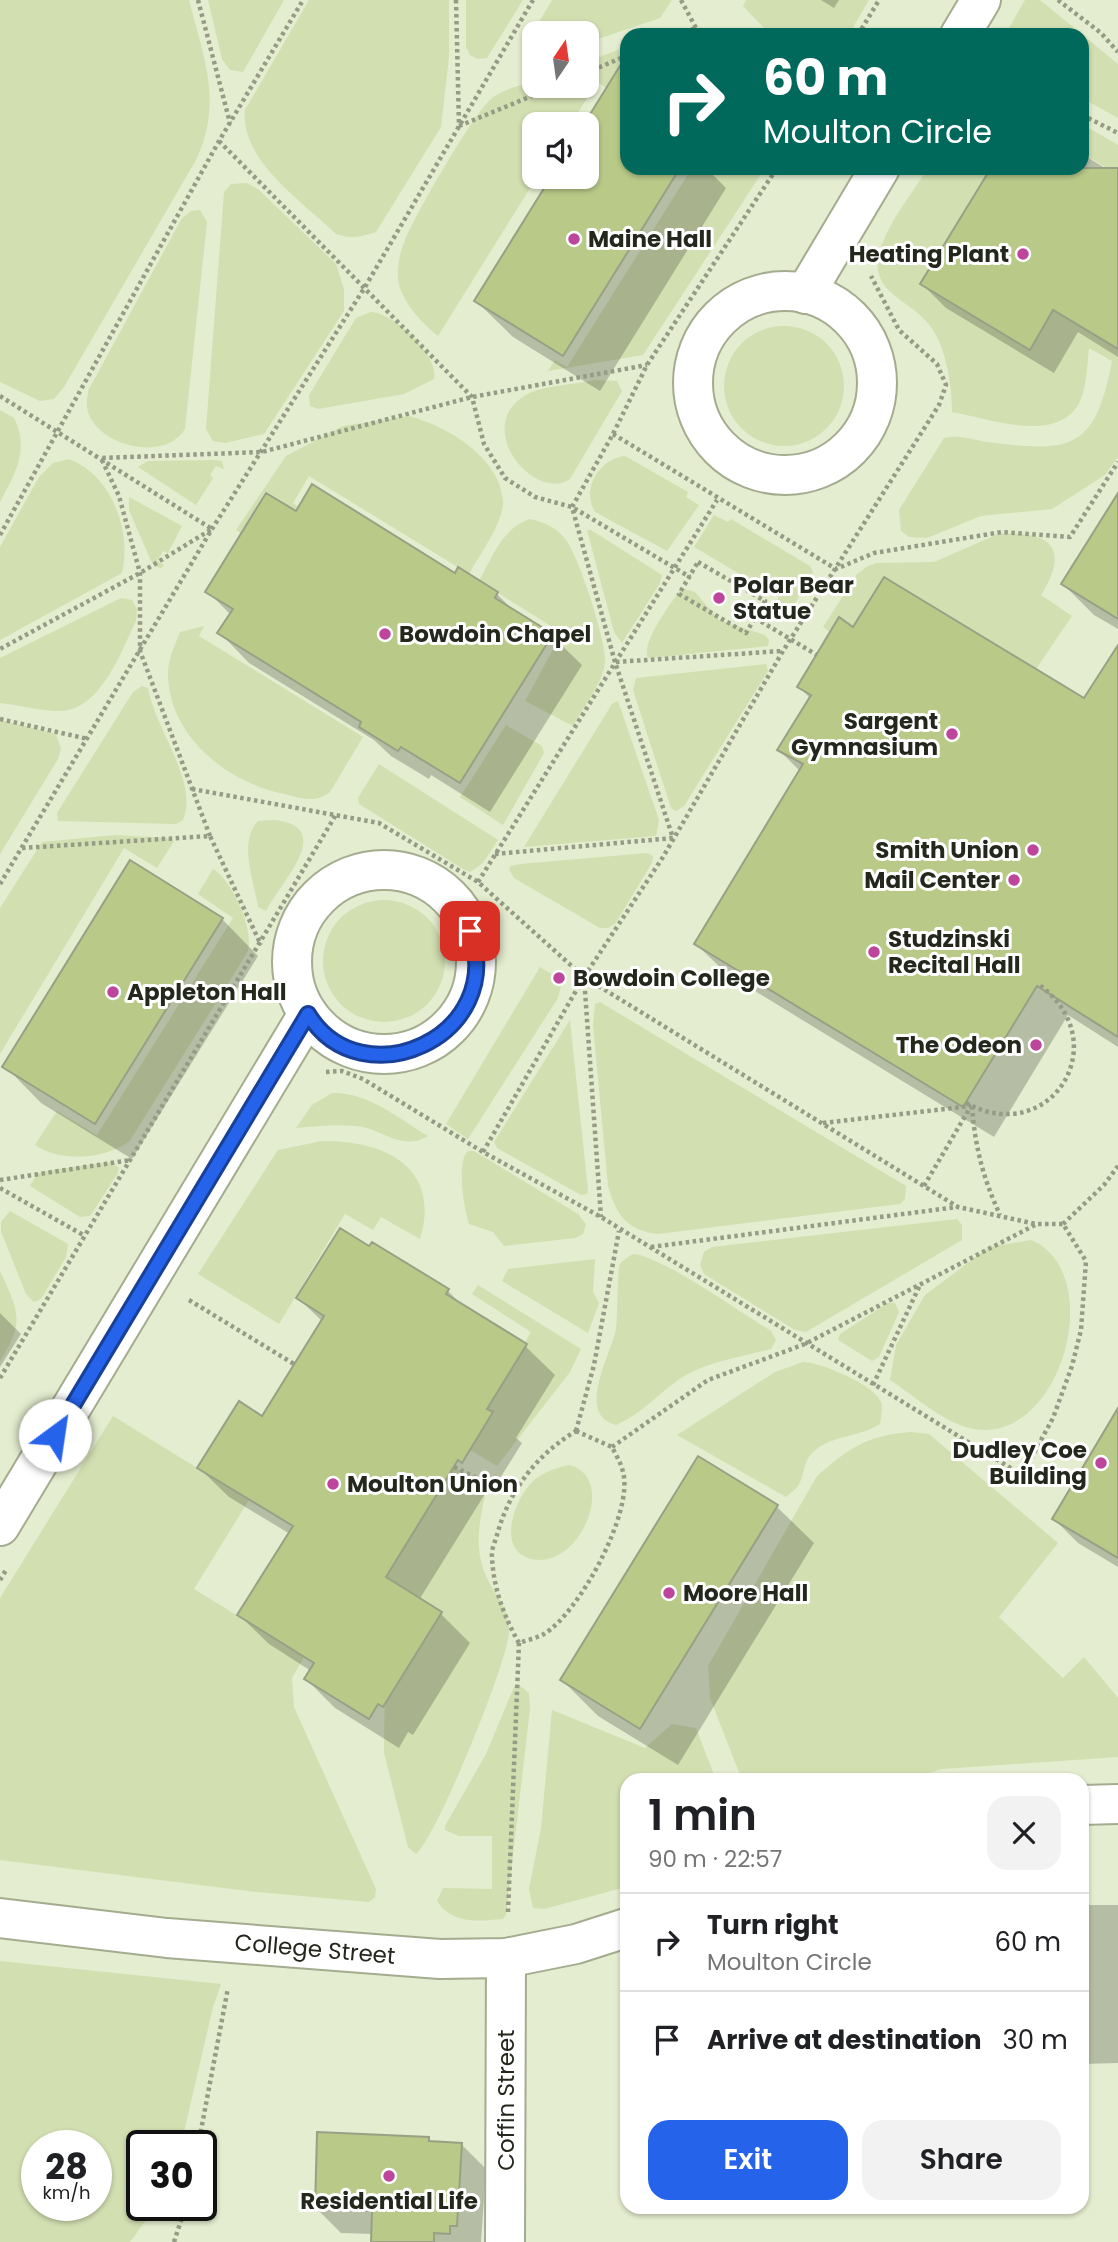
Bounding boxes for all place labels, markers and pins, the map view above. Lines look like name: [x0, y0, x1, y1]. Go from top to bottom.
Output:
place label: Maine Hall: [588, 223, 712, 255]
marker: Maine Hall: [566, 231, 582, 247]
place label: Heating Plant: [849, 238, 1009, 270]
marker: Heating Plant: [1015, 246, 1031, 262]
place label: Polar Bear Statue: [733, 569, 854, 627]
marker: Polar Bear Statue: [711, 590, 727, 606]
place label: Bowdoin Chapel: [399, 618, 591, 650]
marker: Bowdoin Chapel: [377, 626, 393, 642]
place label: Sargent Gymnasium: [791, 705, 938, 763]
marker: Sargent Gymnasium: [944, 726, 960, 742]
place label: Smith Union: [875, 834, 1019, 866]
marker: Smith Union: [1025, 842, 1041, 858]
place label: Mail Center: [864, 864, 1000, 896]
marker: Mail Center: [1006, 872, 1022, 888]
pin: [440, 901, 500, 961]
place label: Studzinski Recital Hall: [888, 923, 1020, 981]
marker: Studzinski Recital Hall: [866, 944, 882, 960]
place label: Bowdoin College: [573, 962, 770, 994]
marker: Bowdoin College: [551, 970, 567, 986]
place label: Appleton Hall: [127, 976, 287, 1008]
marker: Appleton Hall: [105, 984, 121, 1000]
place label: The Odeon: [896, 1029, 1022, 1061]
marker: The Odeon: [1028, 1037, 1044, 1053]
place label: Dudley Coe Building: [952, 1434, 1087, 1492]
marker: Dudley Coe Building: [1093, 1455, 1109, 1471]
place label: Moulton Union: [347, 1468, 518, 1500]
marker: Moulton Union: [325, 1476, 341, 1492]
place label: Moore Hall: [683, 1577, 808, 1609]
marker: Moore Hall: [661, 1585, 677, 1601]
marker: Residential Life: [381, 2168, 397, 2184]
place label: Residential Life: [300, 2185, 478, 2217]

